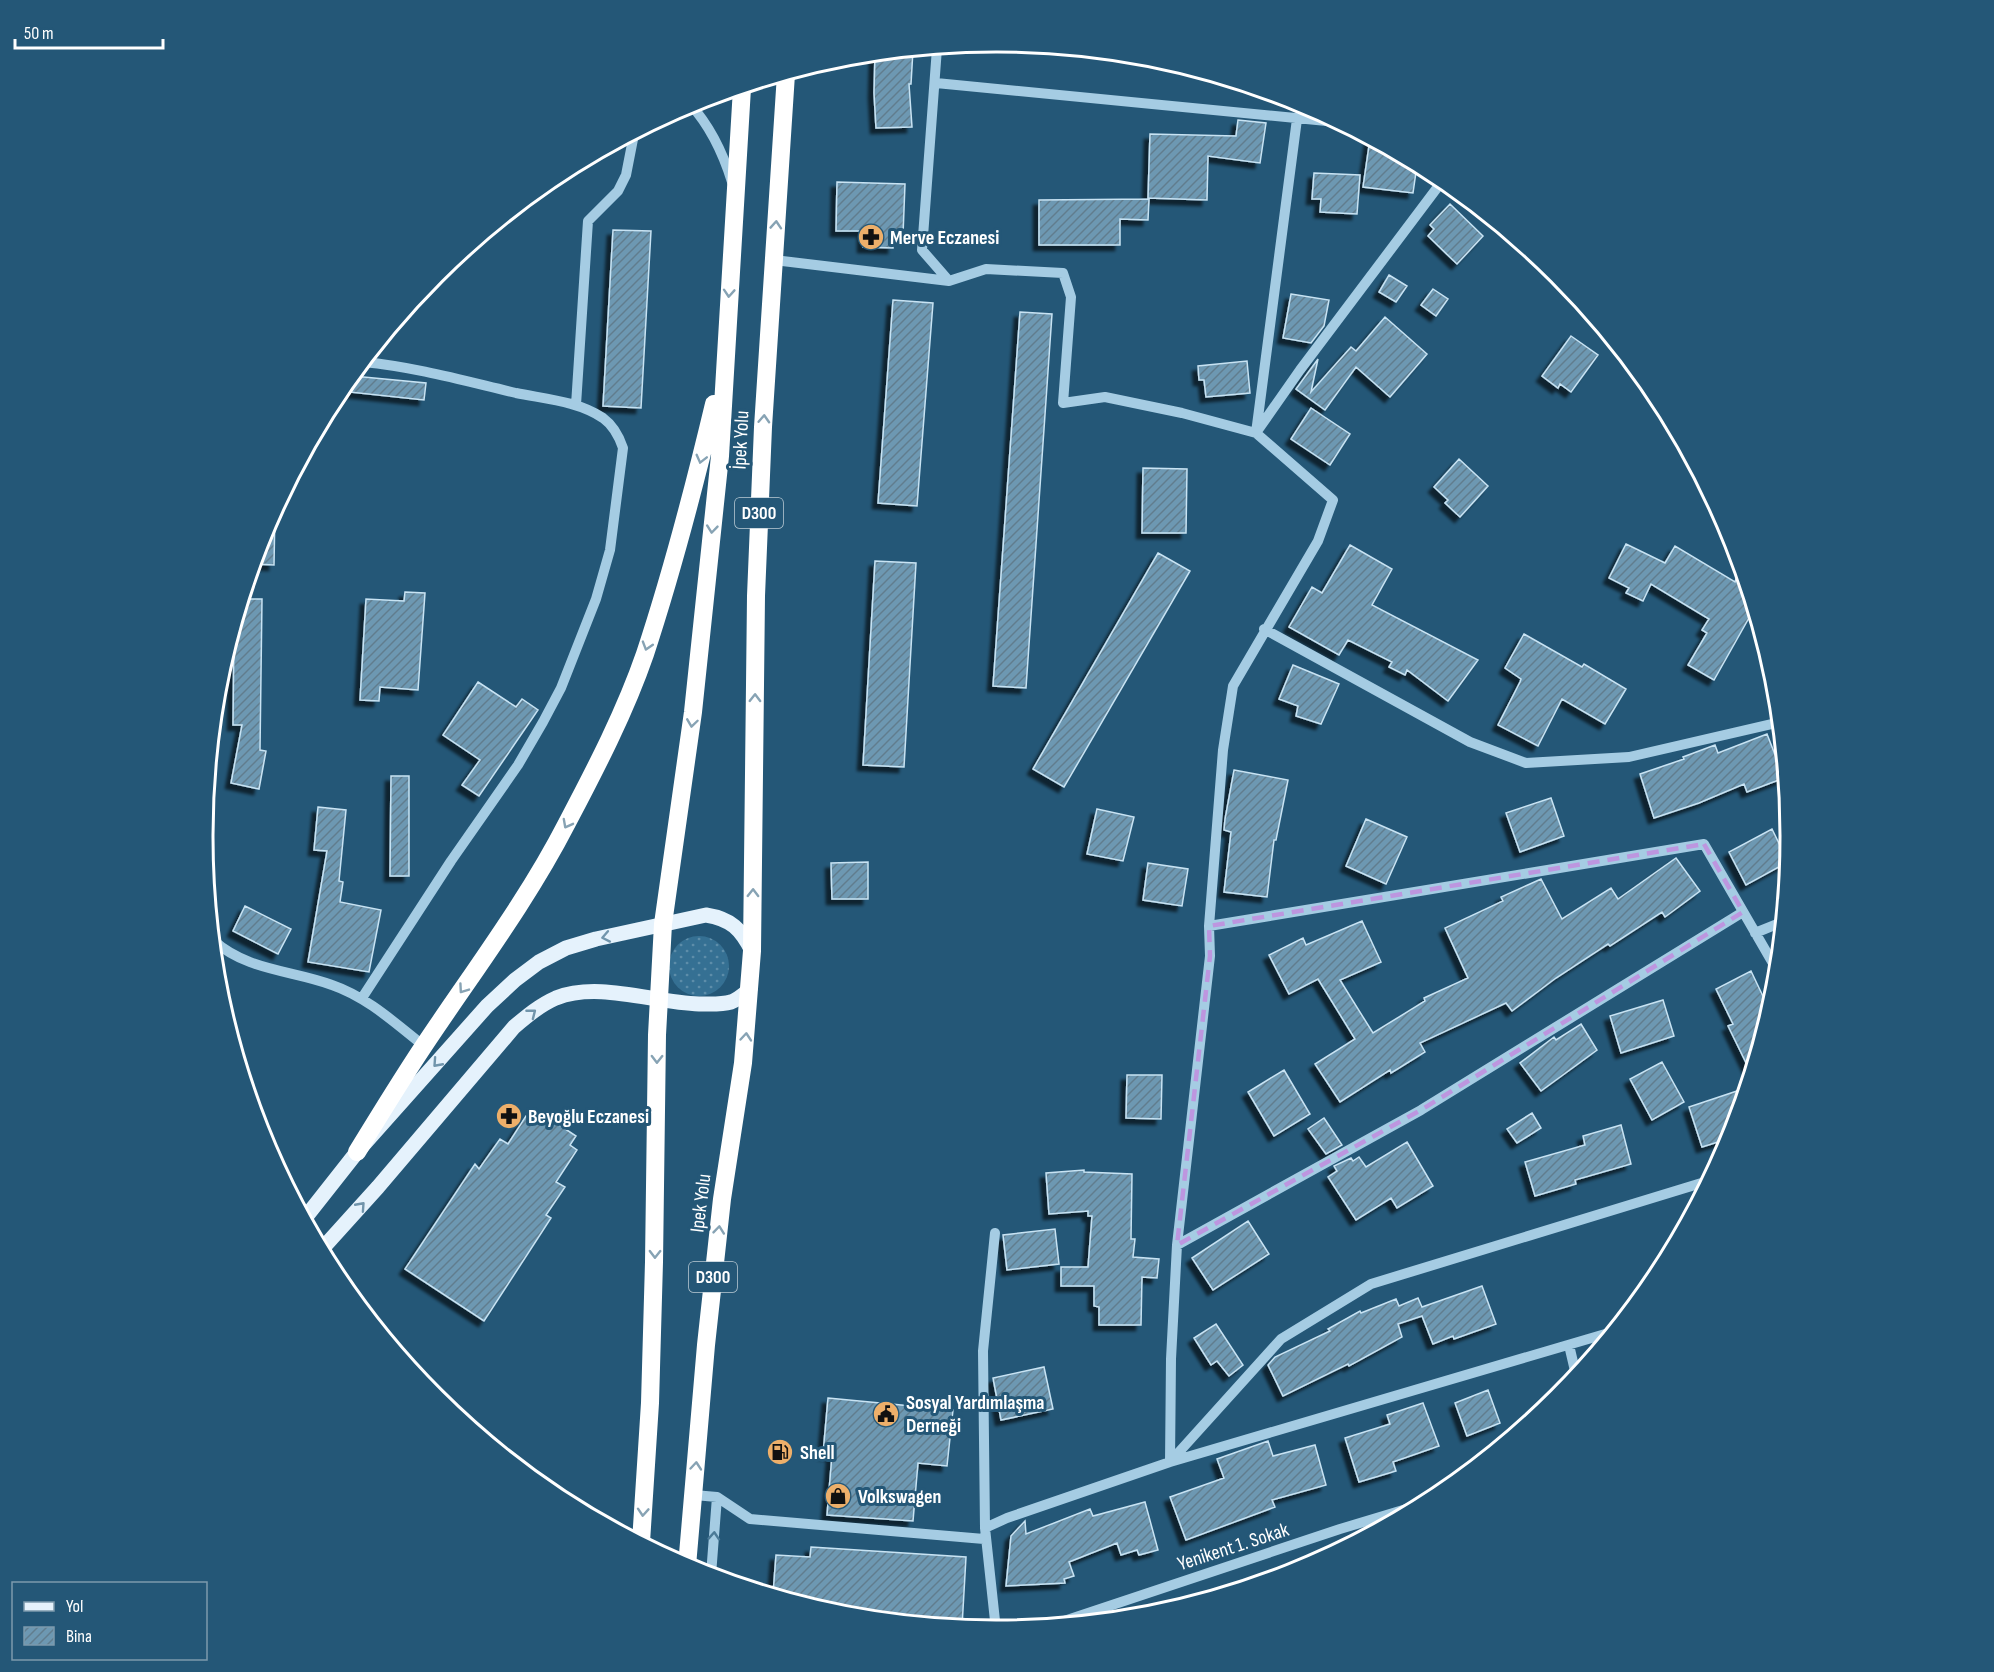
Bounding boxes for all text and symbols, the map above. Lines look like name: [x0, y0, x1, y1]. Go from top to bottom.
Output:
scale bar: [15, 12, 164, 50]
text: 50 m: [24, 23, 54, 44]
one-way arrow: [769, 220, 782, 229]
pharmacy icon: Merve Eczanesi: [856, 222, 886, 252]
place label: Merve Eczanesi: [890, 226, 999, 250]
one-way arrow: [722, 288, 735, 297]
street label: İpek Yolu: [727, 410, 755, 470]
one-way arrow: [757, 415, 770, 424]
one-way arrow: [695, 454, 708, 464]
road number: D300: [735, 498, 783, 528]
one-way arrow: [706, 524, 719, 534]
one-way arrow: [642, 640, 654, 651]
one-way arrow: [749, 693, 761, 702]
one-way arrow: [686, 718, 698, 728]
one-way arrow: [563, 818, 574, 828]
one-way arrow: [747, 888, 759, 897]
one-way arrow: [602, 930, 612, 943]
one-way arrow: [459, 982, 470, 993]
one-way arrow: [525, 1009, 536, 1020]
one-way arrow: [739, 1033, 752, 1042]
one-way arrow: [651, 1055, 663, 1064]
one-way arrow: [433, 1056, 444, 1066]
pharmacy icon: Beyoğlu Eczanesi: [494, 1101, 524, 1131]
place label: Beyoğlu Eczanesi: [528, 1105, 649, 1129]
street label: Ipek Yolu: [685, 1172, 716, 1234]
one-way arrow: [354, 1202, 365, 1212]
one-way arrow: [712, 1226, 725, 1235]
one-way arrow: [648, 1250, 661, 1259]
road number: D300: [689, 1262, 737, 1292]
place label: Sosyal Yardımlaşma Derneği: [906, 1391, 1045, 1438]
public building icon: Sosyal Yardımlaşma Derneği: [871, 1399, 901, 1429]
fuel station icon: Shell: [765, 1437, 795, 1467]
place label: Shell: [800, 1441, 835, 1465]
one-way arrow: [689, 1462, 702, 1471]
shop icon: Volkswagen: [823, 1481, 853, 1511]
place label: Volkswagen: [858, 1485, 941, 1509]
one-way arrow: [637, 1508, 650, 1517]
street label: Yenikent 1. Sokak: [1175, 1518, 1292, 1576]
one-way arrow: [708, 1532, 721, 1541]
legend: [12, 1582, 207, 1660]
text: Yol: [66, 1596, 83, 1617]
text: Bina: [66, 1626, 92, 1647]

